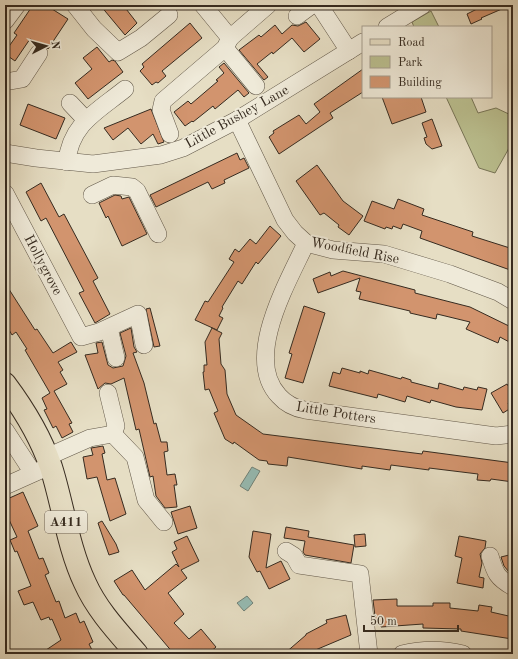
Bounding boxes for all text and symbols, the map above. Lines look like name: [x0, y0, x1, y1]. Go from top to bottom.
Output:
north arrow: [26, 26, 66, 66]
legend: [362, 26, 492, 98]
text: Road: [398, 37, 425, 49]
text: N: [49, 40, 60, 50]
text: Park: [398, 57, 423, 69]
text: Building: [398, 77, 442, 89]
street label: Little Bushey Lane: [183, 83, 291, 151]
street label: Hollygrove: [21, 233, 65, 297]
street label: Woodfield Rise: [309, 236, 401, 266]
street label: Little Potters: [295, 400, 377, 426]
road number: A411: [45, 511, 87, 533]
scale bar: [364, 607, 458, 633]
text: 50 m: [370, 615, 397, 628]

